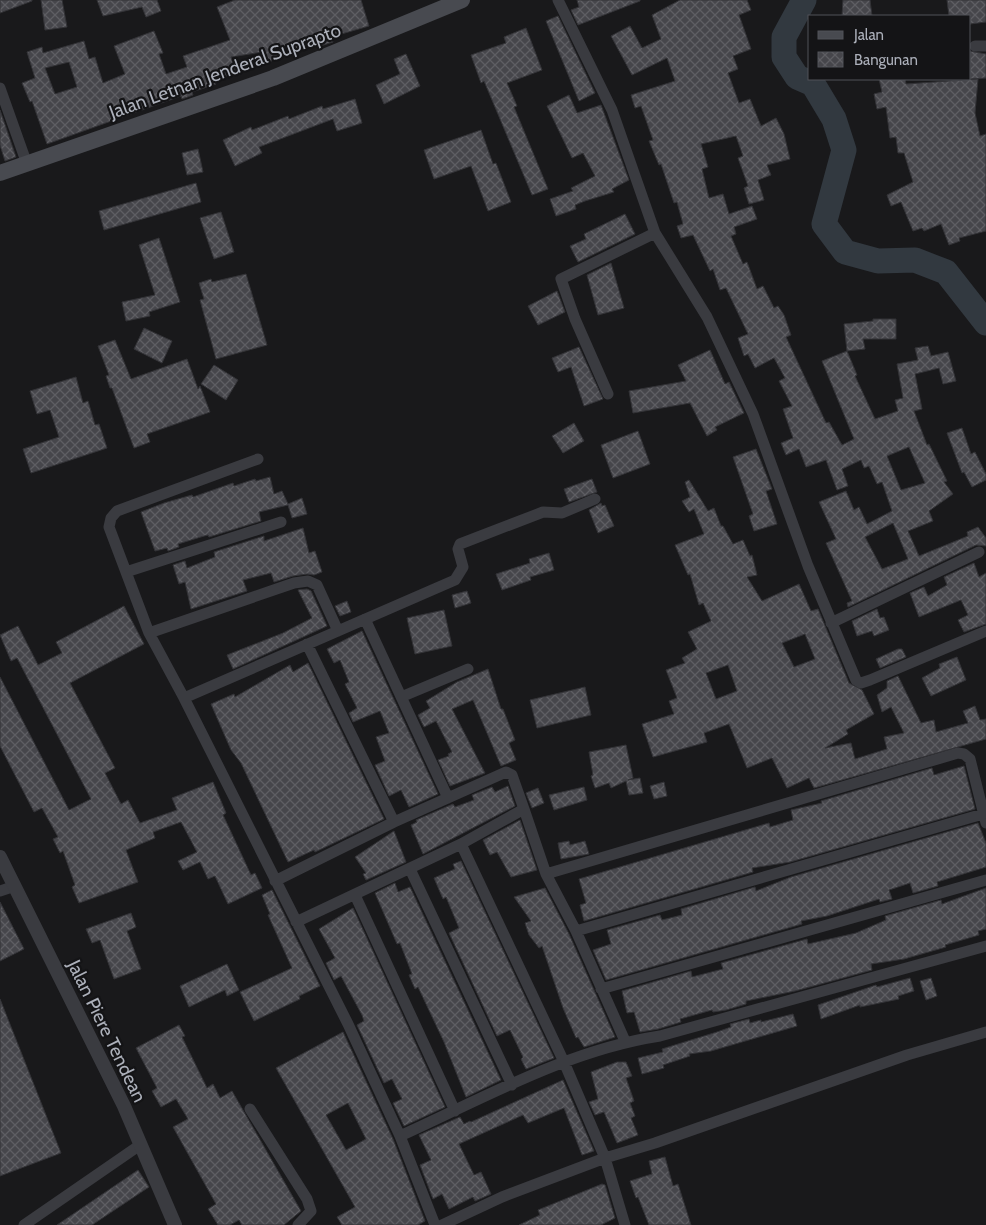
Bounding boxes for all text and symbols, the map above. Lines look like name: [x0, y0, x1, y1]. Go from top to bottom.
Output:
legend: [808, 15, 971, 80]
street label: Jalan Letnan Jenderal Suprapto: [105, 18, 344, 124]
text: Jalan: [853, 26, 884, 44]
text: Bangunan: [854, 51, 918, 69]
street label: Jalan Piere Tendean: [62, 955, 151, 1106]

